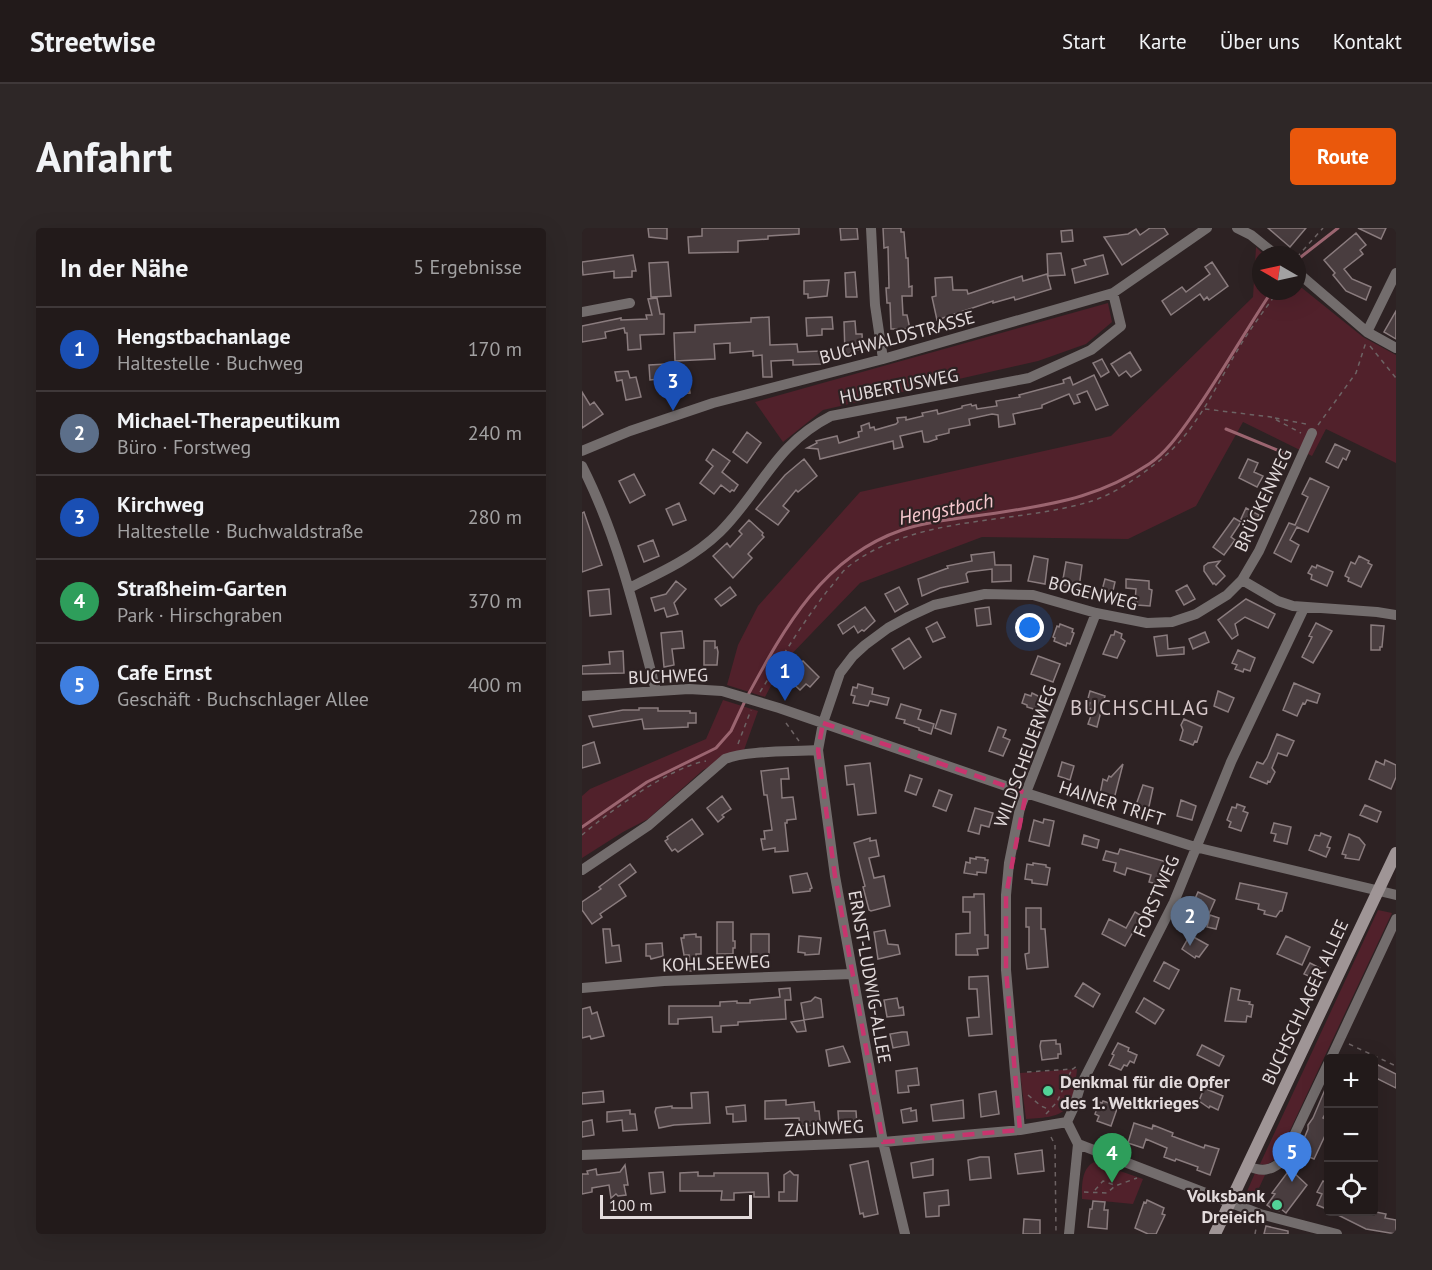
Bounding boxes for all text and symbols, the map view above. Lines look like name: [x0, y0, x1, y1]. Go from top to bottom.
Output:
text: Streetwise: [30, 23, 156, 60]
text: Start: [1062, 28, 1106, 55]
text: Karte: [1139, 28, 1187, 55]
text: Über uns: [1220, 28, 1300, 55]
text: Kontakt: [1333, 28, 1402, 55]
button: Route: [1290, 128, 1396, 185]
text: Anfahrt: [36, 129, 172, 184]
north arrow: [1252, 246, 1306, 300]
text: In der Nähe: [60, 251, 188, 284]
text: 5 Ergebnisse: [413, 254, 522, 280]
street label: BUCHWALDSTRASSE: [817, 305, 977, 369]
text: Hengstbachanlage: [117, 322, 291, 350]
text: 1: [74, 336, 85, 362]
text: 170 m: [468, 336, 522, 362]
text: Haltestelle · Buchweg: [117, 350, 304, 376]
pin: 3: [654, 362, 692, 411]
street label: HUBERTUSWEG: [838, 363, 960, 409]
text: Michael-Therapeutikum: [117, 406, 340, 434]
text: 2: [74, 420, 85, 446]
text: 240 m: [468, 420, 522, 446]
text: Büro · Forstweg: [117, 434, 251, 460]
street label: BRÜCKENWEG: [1229, 445, 1297, 555]
water label: Hengstbach: [896, 487, 996, 531]
text: Kirchweg: [117, 490, 204, 518]
text: 3: [74, 504, 85, 530]
text: 280 m: [468, 504, 522, 530]
text: Haltestelle · Buchwaldstraße: [117, 518, 363, 544]
street label: BOGENWEG: [1046, 571, 1140, 615]
text: Straßheim-Garten: [117, 574, 287, 602]
text: 4: [74, 588, 85, 614]
text: 370 m: [468, 588, 522, 614]
text: Park · Hirschgraben: [117, 602, 283, 628]
your location: [1015, 613, 1044, 642]
pin: 1: [766, 652, 804, 701]
text: Cafe Ernst: [117, 658, 212, 686]
street label: BUCHWEG: [628, 663, 708, 689]
text: 5: [74, 672, 85, 698]
text: 400 m: [468, 672, 522, 698]
street label: WILDSCHEUERWEG: [989, 682, 1061, 830]
text: Geschäft · Buchschlager Allee: [117, 686, 369, 712]
district label: BUCHSCHLAG: [1070, 694, 1210, 721]
street label: HAINER TRIFT: [1056, 775, 1168, 831]
street label: FORSTWEG: [1128, 851, 1184, 941]
street label: ERNST-LUDWIG-ALLEE: [843, 889, 897, 1065]
pin: 2: [1170, 896, 1210, 946]
street label: BUCHSCHLAGER ALLEE: [1257, 916, 1353, 1088]
street label: KOHLSEEWEG: [662, 950, 770, 976]
map controls: [1324, 1054, 1378, 1216]
button: +: [1324, 1054, 1378, 1108]
place label: Denkmal für die Opfer des 1. Weltkrieges: [1060, 1070, 1230, 1114]
marker: Denkmal für die Opfer des 1. Weltkrieges: [1041, 1084, 1055, 1098]
button: −: [1324, 1108, 1378, 1162]
street label: ZAUNWEG: [784, 1114, 864, 1142]
pin: 5: [1272, 1132, 1312, 1182]
pin: 4: [1092, 1134, 1132, 1183]
button: locate: [1324, 1162, 1378, 1216]
place label: Volksbank Dreieich: [1186, 1184, 1265, 1228]
scale bar: [600, 1192, 752, 1220]
text: 100 m: [609, 1195, 652, 1215]
marker: Volksbank Dreieich: [1270, 1198, 1284, 1212]

